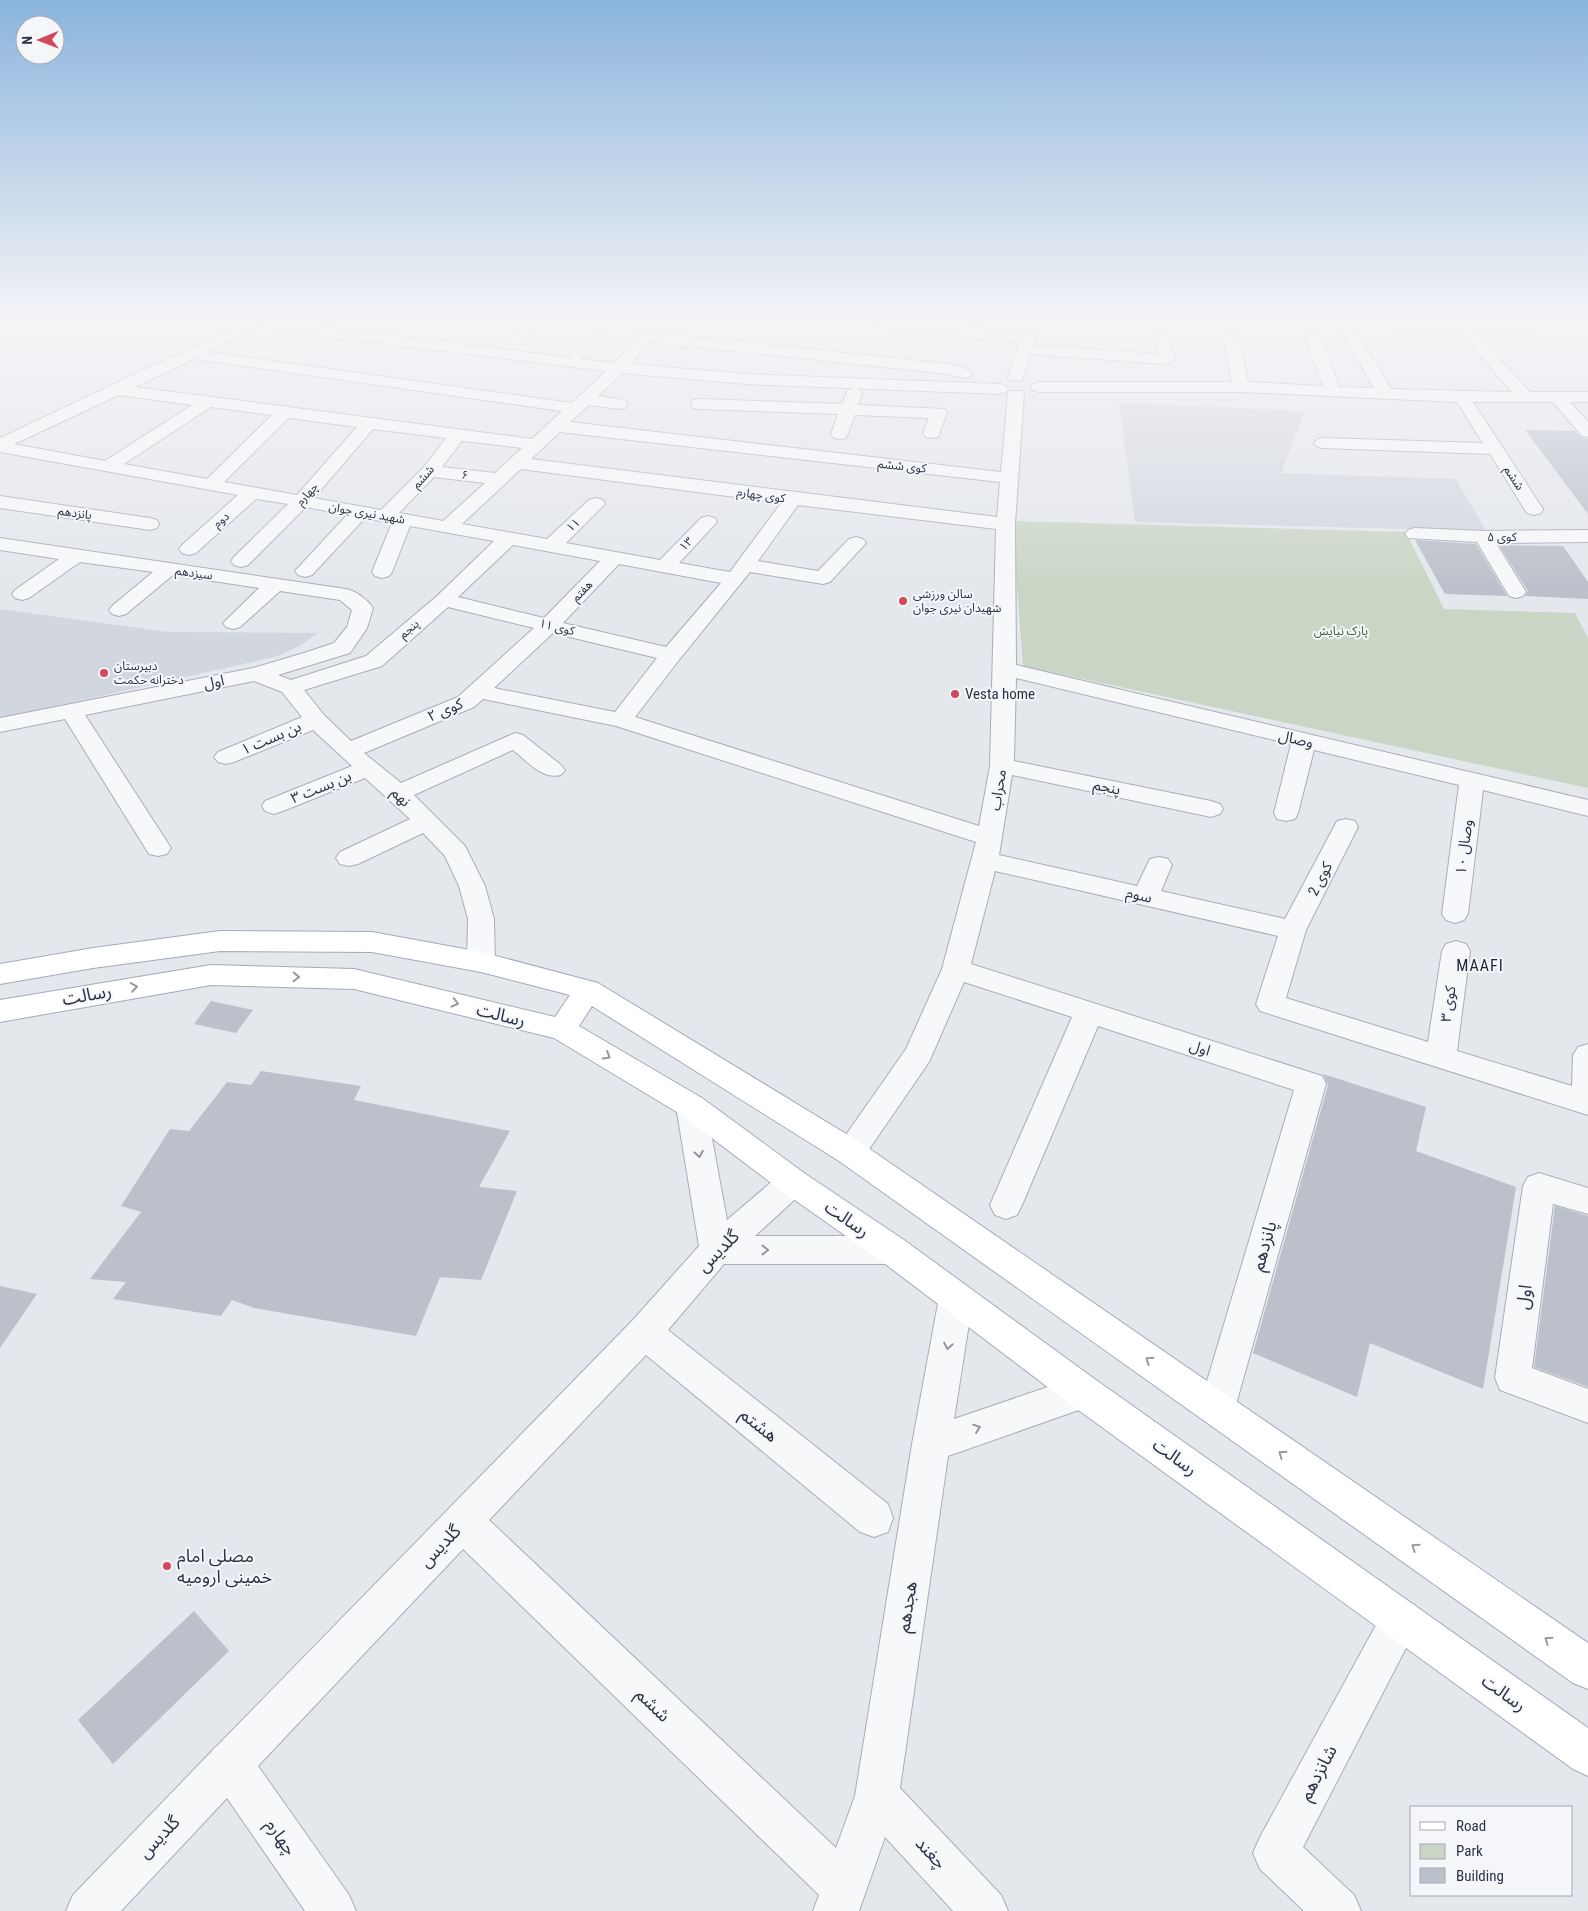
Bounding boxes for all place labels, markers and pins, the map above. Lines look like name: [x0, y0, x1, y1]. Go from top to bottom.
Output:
place label: سالن ورزشی شهیدان نیری جوان: [913, 587, 1001, 615]
marker: سالن ورزشی شهیدان نیری جوان: [897, 595, 909, 607]
place label: دبیرستان دخترانه حکمت: [114, 659, 184, 687]
marker: دبیرستان دخترانه حکمت: [98, 667, 110, 679]
place label: Vesta home: [965, 685, 1035, 703]
marker: Vesta home: [949, 688, 961, 700]
place label: مصلی امام خمینی ارومیه: [177, 1545, 272, 1588]
marker: مصلی امام خمینی ارومیه: [161, 1560, 173, 1572]

